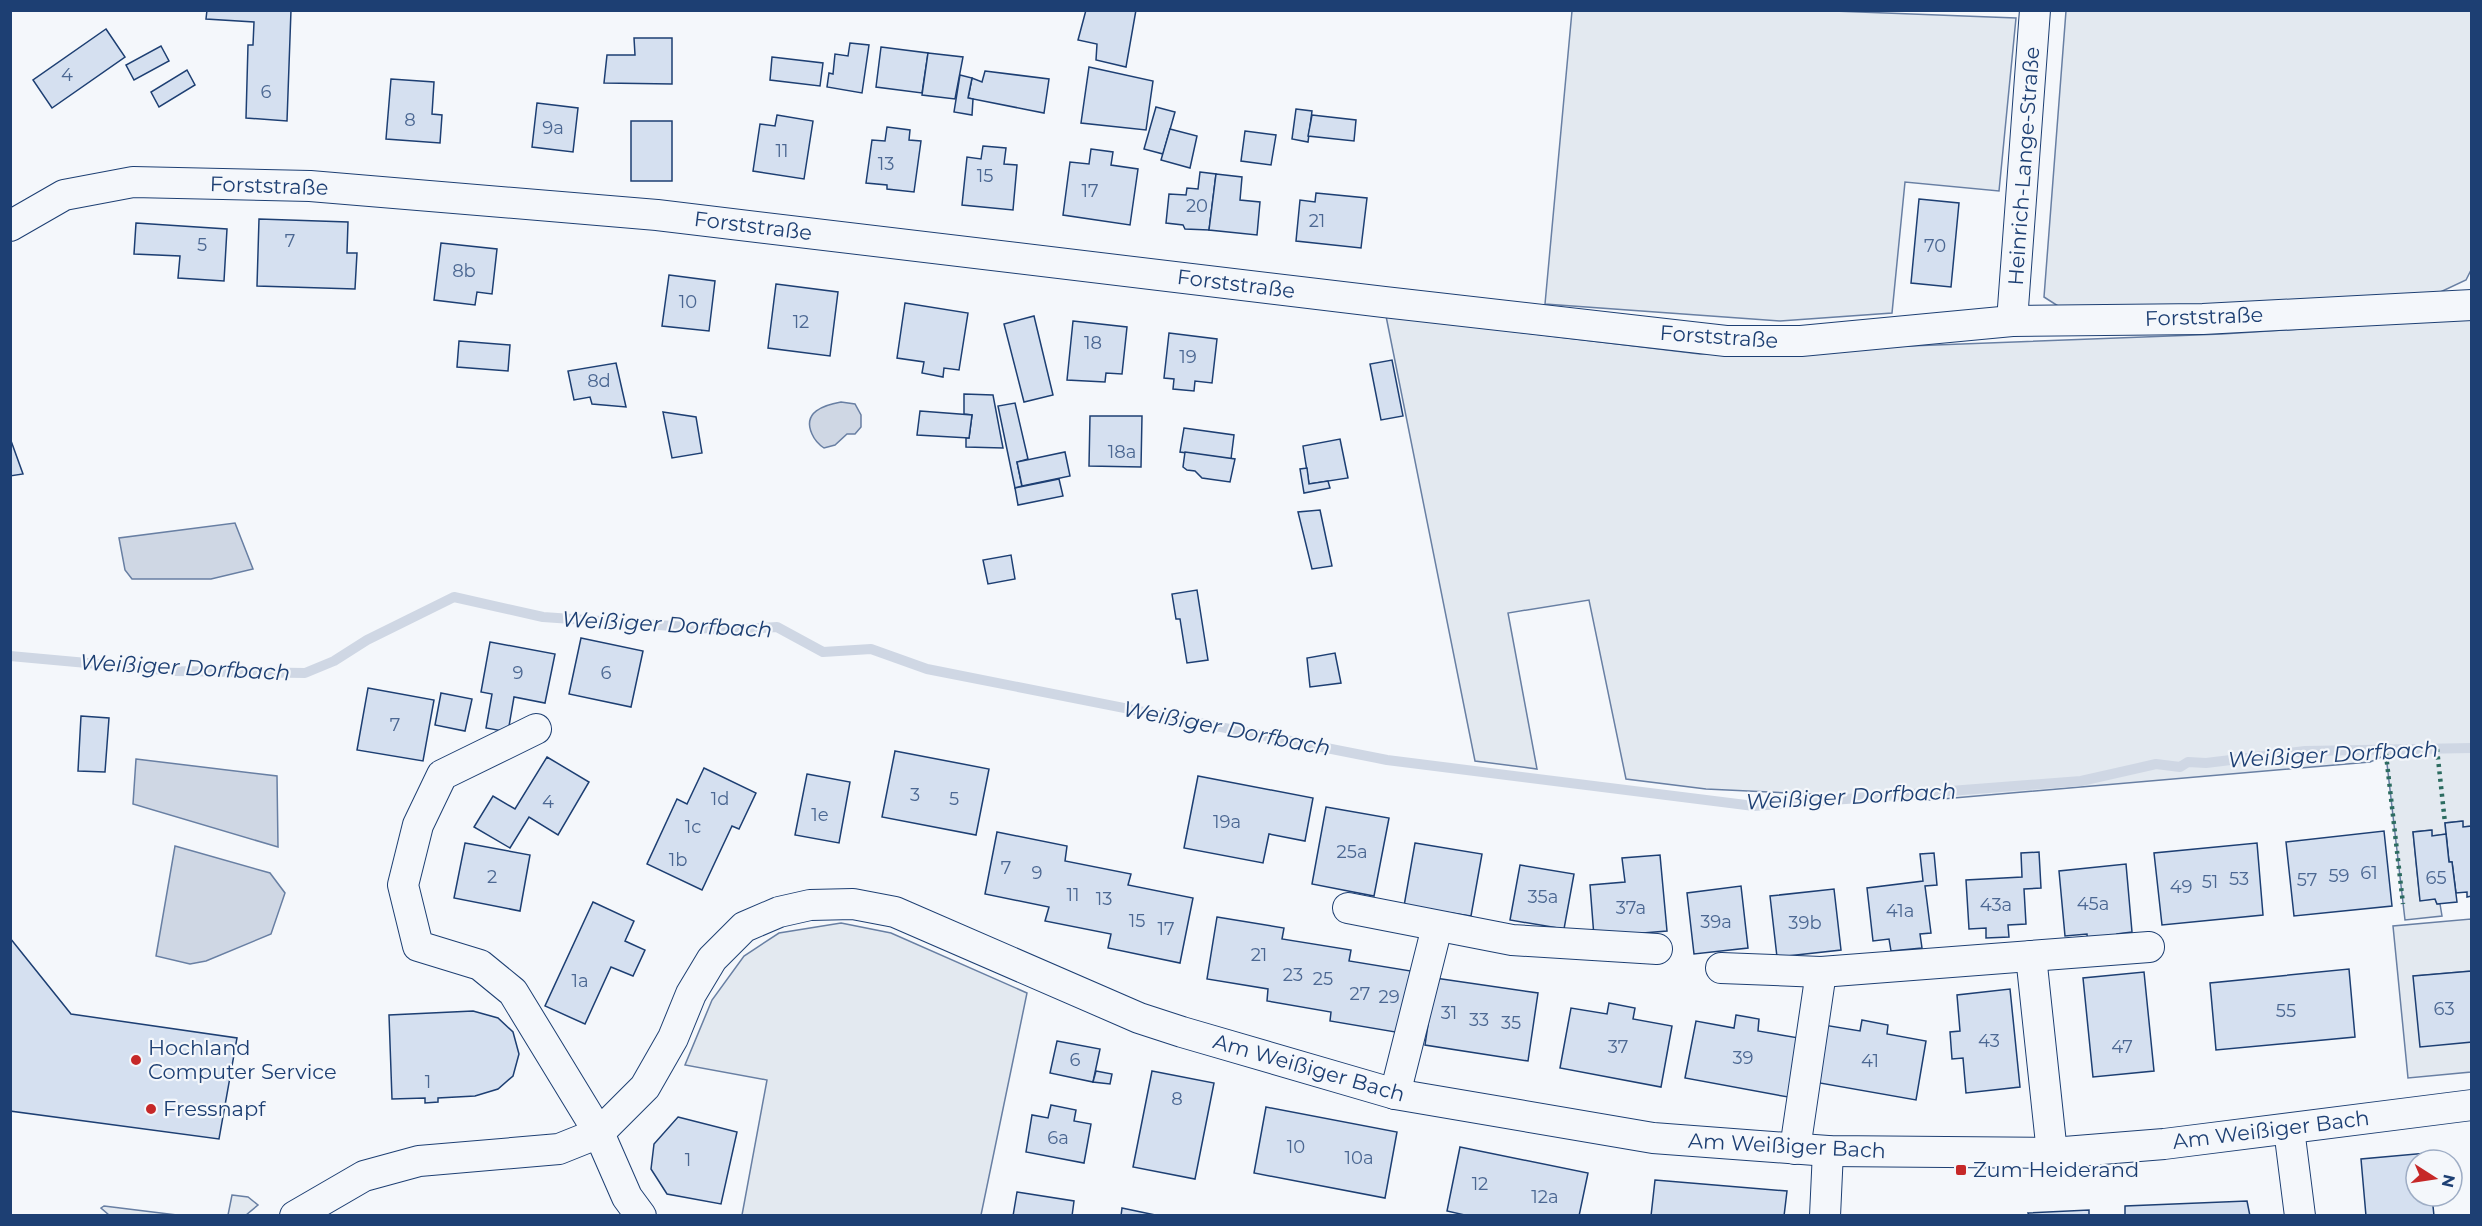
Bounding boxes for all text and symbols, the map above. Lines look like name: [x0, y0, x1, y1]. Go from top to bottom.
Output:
street label: Heinrich-Lange-Straße: [2003, 46, 2044, 286]
house number: 4: [61, 64, 73, 86]
house number: 6: [261, 81, 272, 103]
house number: 8: [404, 109, 416, 131]
house number: 9a: [542, 117, 564, 139]
house number: 11: [776, 140, 789, 162]
house number: 13: [878, 153, 894, 175]
house number: 15: [977, 165, 993, 187]
street label: Forststraße: [209, 171, 329, 200]
house number: 17: [1081, 180, 1099, 202]
house number: 20: [1186, 195, 1208, 217]
street label: Forststraße: [693, 206, 813, 245]
house number: 21: [1309, 210, 1325, 232]
house number: 7: [285, 230, 295, 252]
house number: 5: [197, 234, 207, 256]
house number: 70: [1924, 235, 1946, 257]
house number: 8b: [452, 260, 476, 282]
street label: Forststraße: [1176, 264, 1296, 303]
house number: 10: [679, 291, 697, 313]
street label: Forststraße: [2144, 302, 2264, 331]
house number: 12: [793, 311, 809, 333]
street label: Forststraße: [1659, 320, 1779, 353]
house number: 18: [1084, 332, 1102, 354]
house number: 19: [1179, 346, 1197, 368]
house number: 8d: [587, 370, 611, 392]
house number: 18a: [1108, 441, 1136, 463]
water label: Weißiger Dorfbach: [561, 606, 773, 643]
water label: Weißiger Dorfbach: [79, 649, 291, 686]
house number: 9: [513, 662, 524, 684]
house number: 6: [601, 662, 612, 684]
water label: Weißiger Dorfbach: [1121, 695, 1333, 762]
house number: 7: [390, 714, 400, 736]
water label: Weißiger Dorfbach: [2227, 736, 2439, 773]
water label: Weißiger Dorfbach: [1745, 778, 1957, 815]
house number: 3: [910, 784, 920, 806]
house number: 1d: [711, 788, 729, 810]
house number: 5: [949, 788, 959, 810]
house number: 4: [542, 791, 554, 813]
house number: 1e: [811, 804, 829, 826]
house number: 19a: [1213, 811, 1241, 833]
house number: 1c: [685, 816, 701, 838]
house number: 25a: [1336, 841, 1368, 863]
house number: 1b: [669, 849, 687, 871]
house number: 7: [1001, 857, 1011, 879]
house number: 9: [1032, 862, 1043, 884]
house number: 61: [2360, 862, 2378, 884]
house number: 59: [2328, 865, 2350, 887]
house number: 2: [487, 866, 497, 888]
house number: 65: [2425, 867, 2447, 889]
house number: 53: [2229, 868, 2249, 890]
house number: 57: [2297, 869, 2317, 891]
house number: 51: [2202, 871, 2218, 893]
house number: 49: [2170, 876, 2192, 898]
house number: 11: [1067, 884, 1080, 906]
house number: 35a: [1528, 886, 1558, 908]
house number: 13: [1096, 888, 1112, 910]
house number: 45a: [2077, 893, 2109, 915]
house number: 43a: [1980, 894, 2012, 916]
house number: 37a: [1616, 897, 1646, 919]
house number: 41a: [1886, 900, 1914, 922]
house number: 15: [1129, 910, 1145, 932]
house number: 39a: [1700, 911, 1732, 933]
house number: 39b: [1788, 912, 1822, 934]
house number: 17: [1157, 918, 1175, 940]
house number: 21: [1251, 944, 1267, 966]
house number: 23: [1283, 964, 1303, 986]
house number: 25: [1313, 968, 1333, 990]
house number: 1a: [571, 970, 589, 992]
house number: 27: [1350, 983, 1370, 1005]
house number: 29: [1378, 986, 1400, 1008]
house number: 63: [2433, 998, 2455, 1020]
house number: 55: [2276, 1000, 2296, 1022]
house number: 31: [1441, 1002, 1457, 1024]
house number: 33: [1469, 1009, 1489, 1031]
house number: 35: [1501, 1012, 1521, 1034]
street label: Am Weißiger Bach: [1210, 1028, 1408, 1107]
house number: 43: [1978, 1030, 2000, 1052]
place label: Hochland Computer Service: [148, 1035, 337, 1084]
house number: 37: [1608, 1036, 1628, 1058]
house number: 47: [2111, 1036, 2133, 1058]
house number: 39: [1732, 1047, 1754, 1069]
house number: 6: [1070, 1049, 1081, 1071]
house number: 41: [1861, 1050, 1879, 1072]
marker: Hochland Computer Service: [129, 1053, 143, 1067]
house number: 1: [425, 1071, 431, 1093]
house number: 8: [1171, 1088, 1183, 1110]
place label: Fressnapf: [163, 1096, 266, 1121]
marker: Fressnapf: [144, 1102, 158, 1116]
street label: Am Weißiger Bach: [2171, 1105, 2371, 1154]
house number: 6a: [1047, 1127, 1069, 1149]
street label: Am Weißiger Bach: [1687, 1128, 1887, 1163]
house number: 10: [1287, 1136, 1305, 1158]
house number: 10a: [1344, 1147, 1374, 1169]
north arrow: [2404, 1148, 2464, 1208]
house number: 1: [685, 1149, 691, 1171]
place label: Zum Heiderand: [1973, 1157, 2139, 1182]
marker: Zum Heiderand: [1954, 1163, 1968, 1177]
house number: 12: [1472, 1173, 1488, 1195]
text: N: [2438, 1173, 2459, 1189]
house number: 12a: [1531, 1186, 1559, 1208]

